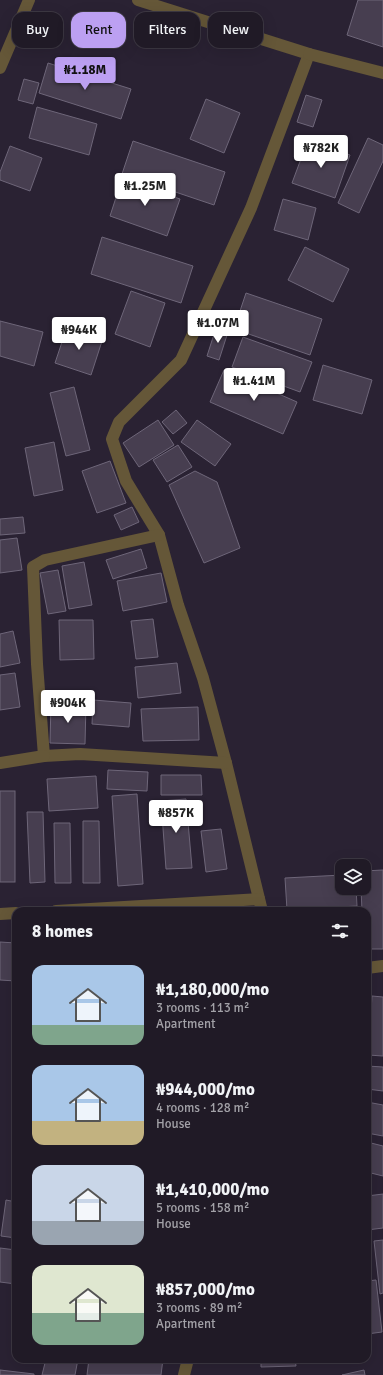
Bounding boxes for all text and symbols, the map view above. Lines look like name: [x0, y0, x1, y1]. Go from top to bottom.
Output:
chip: Buy: [12, 12, 63, 48]
chip: Rent: [71, 12, 126, 48]
chip: Filters: [134, 12, 200, 48]
chip: New: [208, 12, 263, 48]
pin: ₦1.18M: [52, 57, 118, 91]
text: ₦1.18M: [64, 62, 106, 78]
pin: ₦782K: [293, 135, 349, 169]
text: ₦782K: [303, 140, 339, 156]
pin: ₦1.25M: [112, 173, 178, 207]
text: ₦1.25M: [124, 178, 166, 194]
pin: ₦1.07M: [185, 310, 251, 344]
text: ₦1.07M: [197, 315, 239, 331]
pin: ₦944K: [51, 317, 107, 351]
text: ₦944K: [61, 322, 97, 338]
pin: ₦1.41M: [221, 368, 287, 402]
text: ₦1.41M: [233, 373, 275, 389]
pin: ₦904K: [40, 690, 96, 724]
text: ₦904K: [50, 695, 86, 711]
pin: ₦857K: [148, 800, 204, 834]
text: ₦857K: [158, 805, 194, 821]
map controls: [335, 859, 371, 895]
button: layers: [335, 859, 371, 895]
icon: filters: [329, 920, 351, 942]
text: 8 homes: [32, 921, 93, 942]
text: ₦1,180,000/mo: [156, 979, 269, 1000]
icon: home: [64, 981, 112, 1029]
text: 3 rooms · 113 m²: [156, 1000, 249, 1016]
text: Apartment: [156, 1016, 216, 1032]
text: ₦944,000/mo: [156, 1079, 255, 1100]
icon: home: [64, 1081, 112, 1129]
text: 4 rooms · 128 m²: [156, 1100, 249, 1116]
text: House: [156, 1116, 191, 1132]
text: ₦1,410,000/mo: [156, 1179, 269, 1200]
icon: home: [64, 1181, 112, 1229]
text: 5 rooms · 158 m²: [156, 1200, 249, 1216]
text: House: [156, 1216, 191, 1232]
text: ₦857,000/mo: [156, 1279, 255, 1300]
icon: home: [64, 1281, 112, 1329]
text: 3 rooms · 89 m²: [156, 1300, 242, 1316]
text: Apartment: [156, 1316, 216, 1332]

